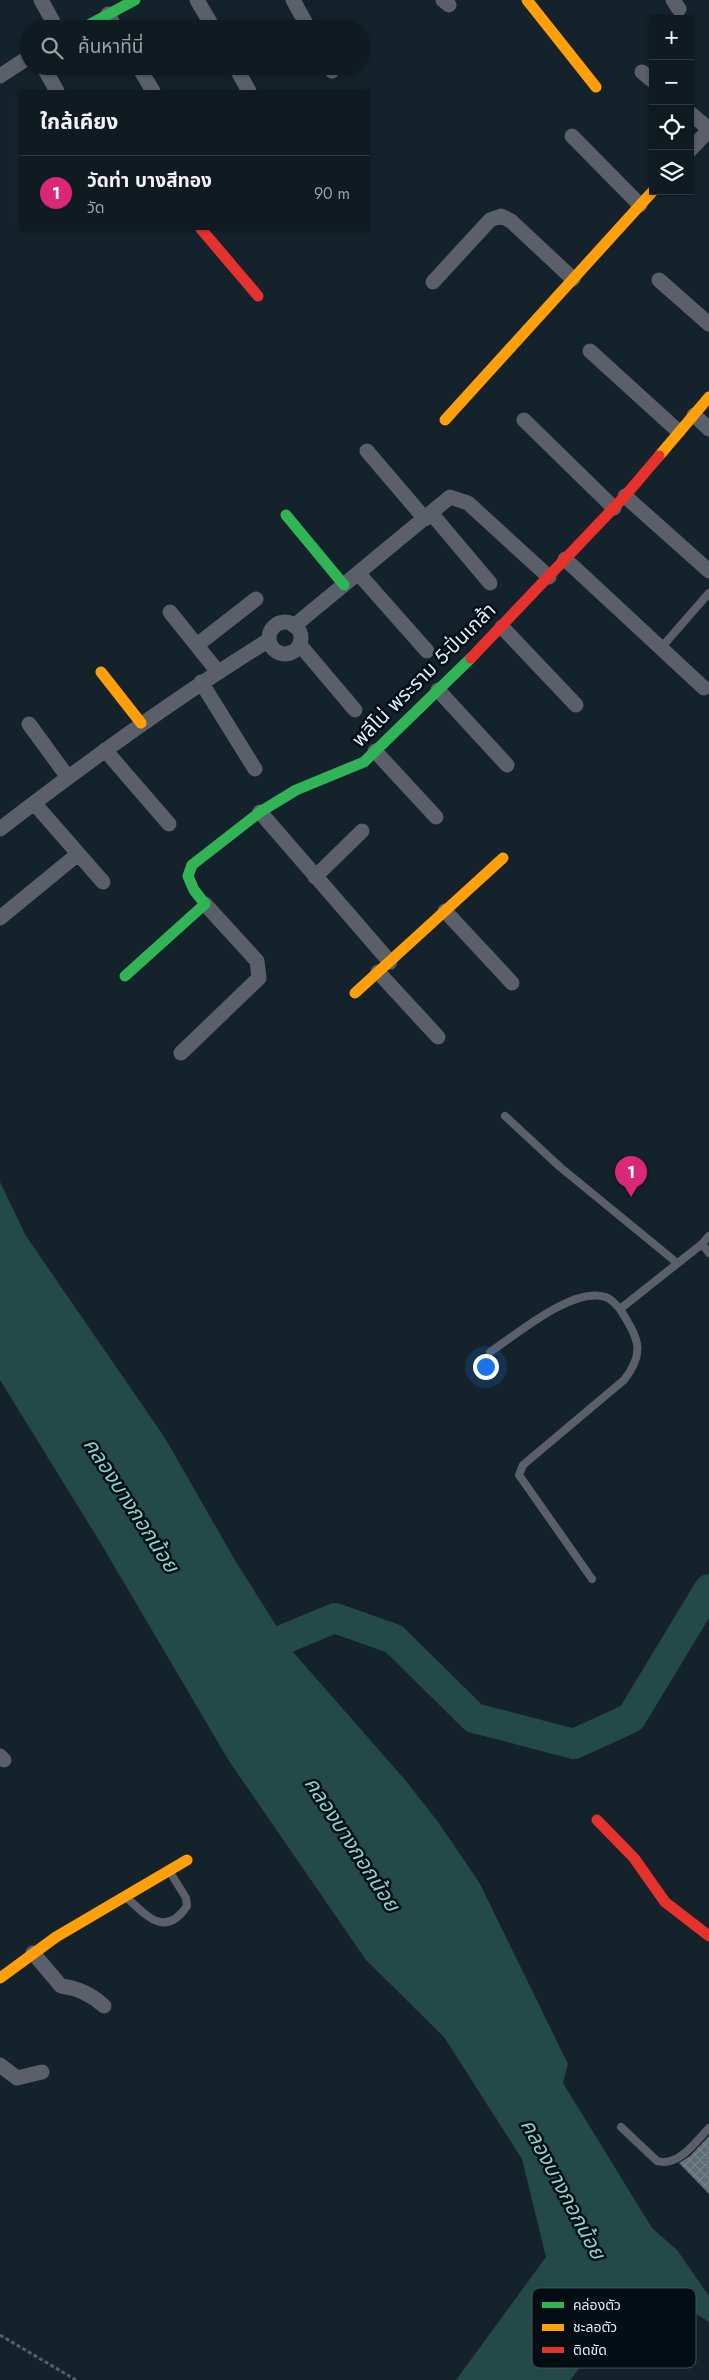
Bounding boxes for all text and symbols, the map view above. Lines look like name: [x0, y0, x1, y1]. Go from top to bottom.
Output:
map controls: [649, 15, 694, 195]
button: +: [649, 15, 694, 60]
search box: [20, 20, 370, 75]
text: ค้นหาที่นี่: [78, 33, 143, 60]
icon: search: [38, 34, 66, 62]
button: −: [649, 60, 694, 105]
button: locate: [649, 105, 694, 150]
text: ใกล้เคียง: [40, 107, 118, 137]
button: layers: [649, 150, 694, 195]
text: วัดท่า บางสีทอง: [87, 167, 212, 194]
text: 1: [52, 182, 60, 205]
text: 90 m: [314, 182, 350, 205]
text: วัด: [87, 196, 105, 219]
street label: พลีโน่ พระราม 5-ปิ่นเกล้า: [345, 596, 503, 754]
pin: 1: [615, 1156, 647, 1197]
your location: [473, 1354, 499, 1380]
water label: คลองบางกอกน้อย: [76, 1432, 187, 1580]
water label: คลองบางกอกน้อย: [297, 1771, 408, 1919]
water label: คลองบางกอกน้อย: [513, 2113, 613, 2266]
legend: [532, 2288, 696, 2368]
text: คล่องตัว: [573, 2295, 621, 2315]
text: ชะลอตัว: [573, 2317, 617, 2337]
text: ติดขัด: [573, 2340, 607, 2360]

